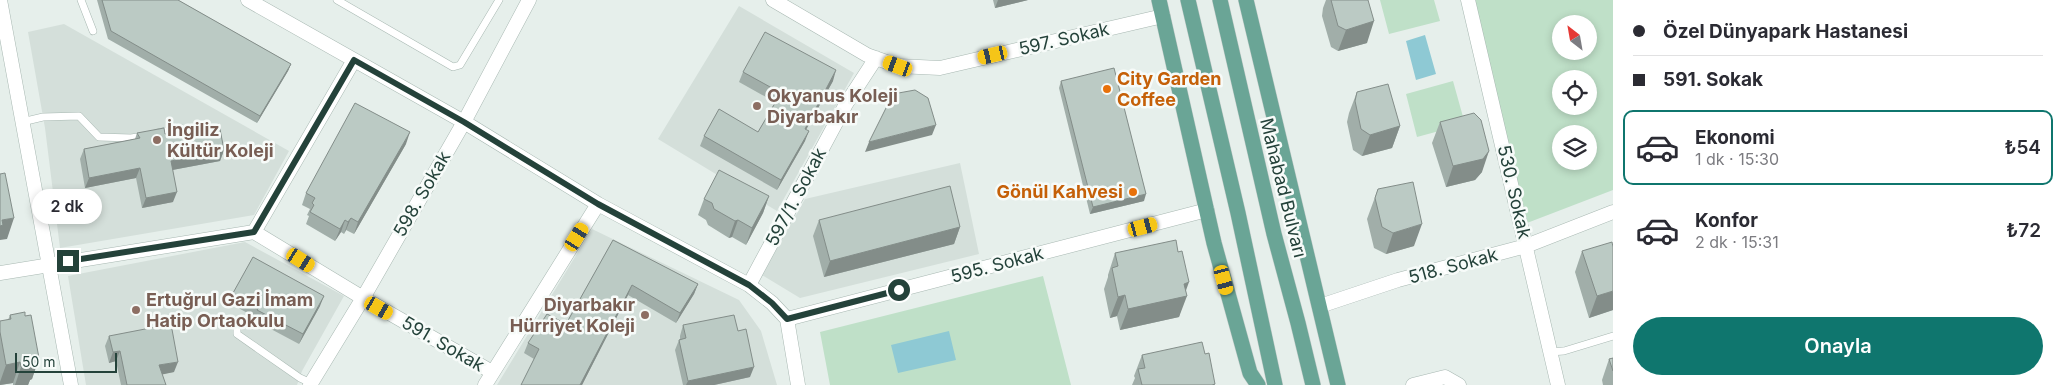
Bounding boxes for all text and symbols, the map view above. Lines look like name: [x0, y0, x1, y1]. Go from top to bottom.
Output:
north arrow: [1552, 15, 1598, 60]
map controls: [1552, 15, 1597, 170]
street label: 597. Sokak: [1017, 18, 1111, 59]
text: Özel Dünyapark Hastanesi: [1663, 20, 1908, 43]
car: [976, 44, 1009, 66]
car: [881, 54, 914, 78]
place label: City Garden Coffee: [1117, 68, 1221, 110]
text: 591. Sokak: [1663, 68, 1763, 91]
button: locate: [1552, 70, 1597, 115]
marker: City Garden Coffee: [1101, 83, 1113, 95]
place label: Okyanus Koleji Diyarbakır: [767, 85, 898, 127]
marker: Okyanus Koleji Diyarbakır: [751, 100, 763, 112]
street label: Mahabad Bulvarı: [1256, 116, 1311, 260]
place label: İngiliz Kültür Koleji: [167, 119, 274, 161]
button: layers: [1552, 125, 1597, 170]
icon: car: [1635, 125, 1680, 170]
text: Ekonomi: [1695, 126, 1775, 149]
marker: İngiliz Kültür Koleji: [151, 134, 163, 146]
text: ₺54: [2004, 136, 2041, 159]
street label: 530. Sokak: [1494, 143, 1535, 241]
street label: 597/1. Sokak: [761, 144, 830, 249]
street label: 598. Sokak: [389, 147, 455, 240]
text: 1 dk · 15:30: [1695, 149, 1779, 169]
place label: Gönül Kahvesi: [996, 181, 1123, 202]
marker: Gönül Kahvesi: [1127, 186, 1139, 198]
callout: 2 dk: [33, 188, 103, 224]
text: 2 dk: [50, 196, 84, 216]
icon: car: [1635, 208, 1680, 253]
text: Konfor: [1695, 209, 1758, 232]
car: [1126, 216, 1159, 238]
text: ₺72: [2006, 219, 2041, 242]
car: [562, 220, 591, 254]
text: 2 dk · 15:31: [1695, 232, 1779, 252]
street label: 595. Sokak: [948, 242, 1046, 287]
street label: 518. Sokak: [1406, 244, 1500, 287]
car: [284, 246, 317, 274]
route end: [57, 250, 79, 272]
car: [1212, 264, 1235, 296]
route start: [888, 279, 910, 301]
place label: Ertuğrul Gazi İmam Hatip Ortaokulu: [146, 289, 313, 331]
car: [362, 294, 395, 322]
place label: Diyarbakır Hürriyet Koleji: [510, 294, 635, 336]
marker: Ertuğrul Gazi İmam Hatip Ortaokulu: [130, 304, 142, 316]
marker: Diyarbakır Hürriyet Koleji: [639, 309, 651, 321]
street label: 591. Sokak: [398, 312, 488, 376]
button: Onayla: [1633, 317, 2043, 375]
scale bar: [15, 350, 118, 373]
text: 50 m: [22, 353, 56, 370]

